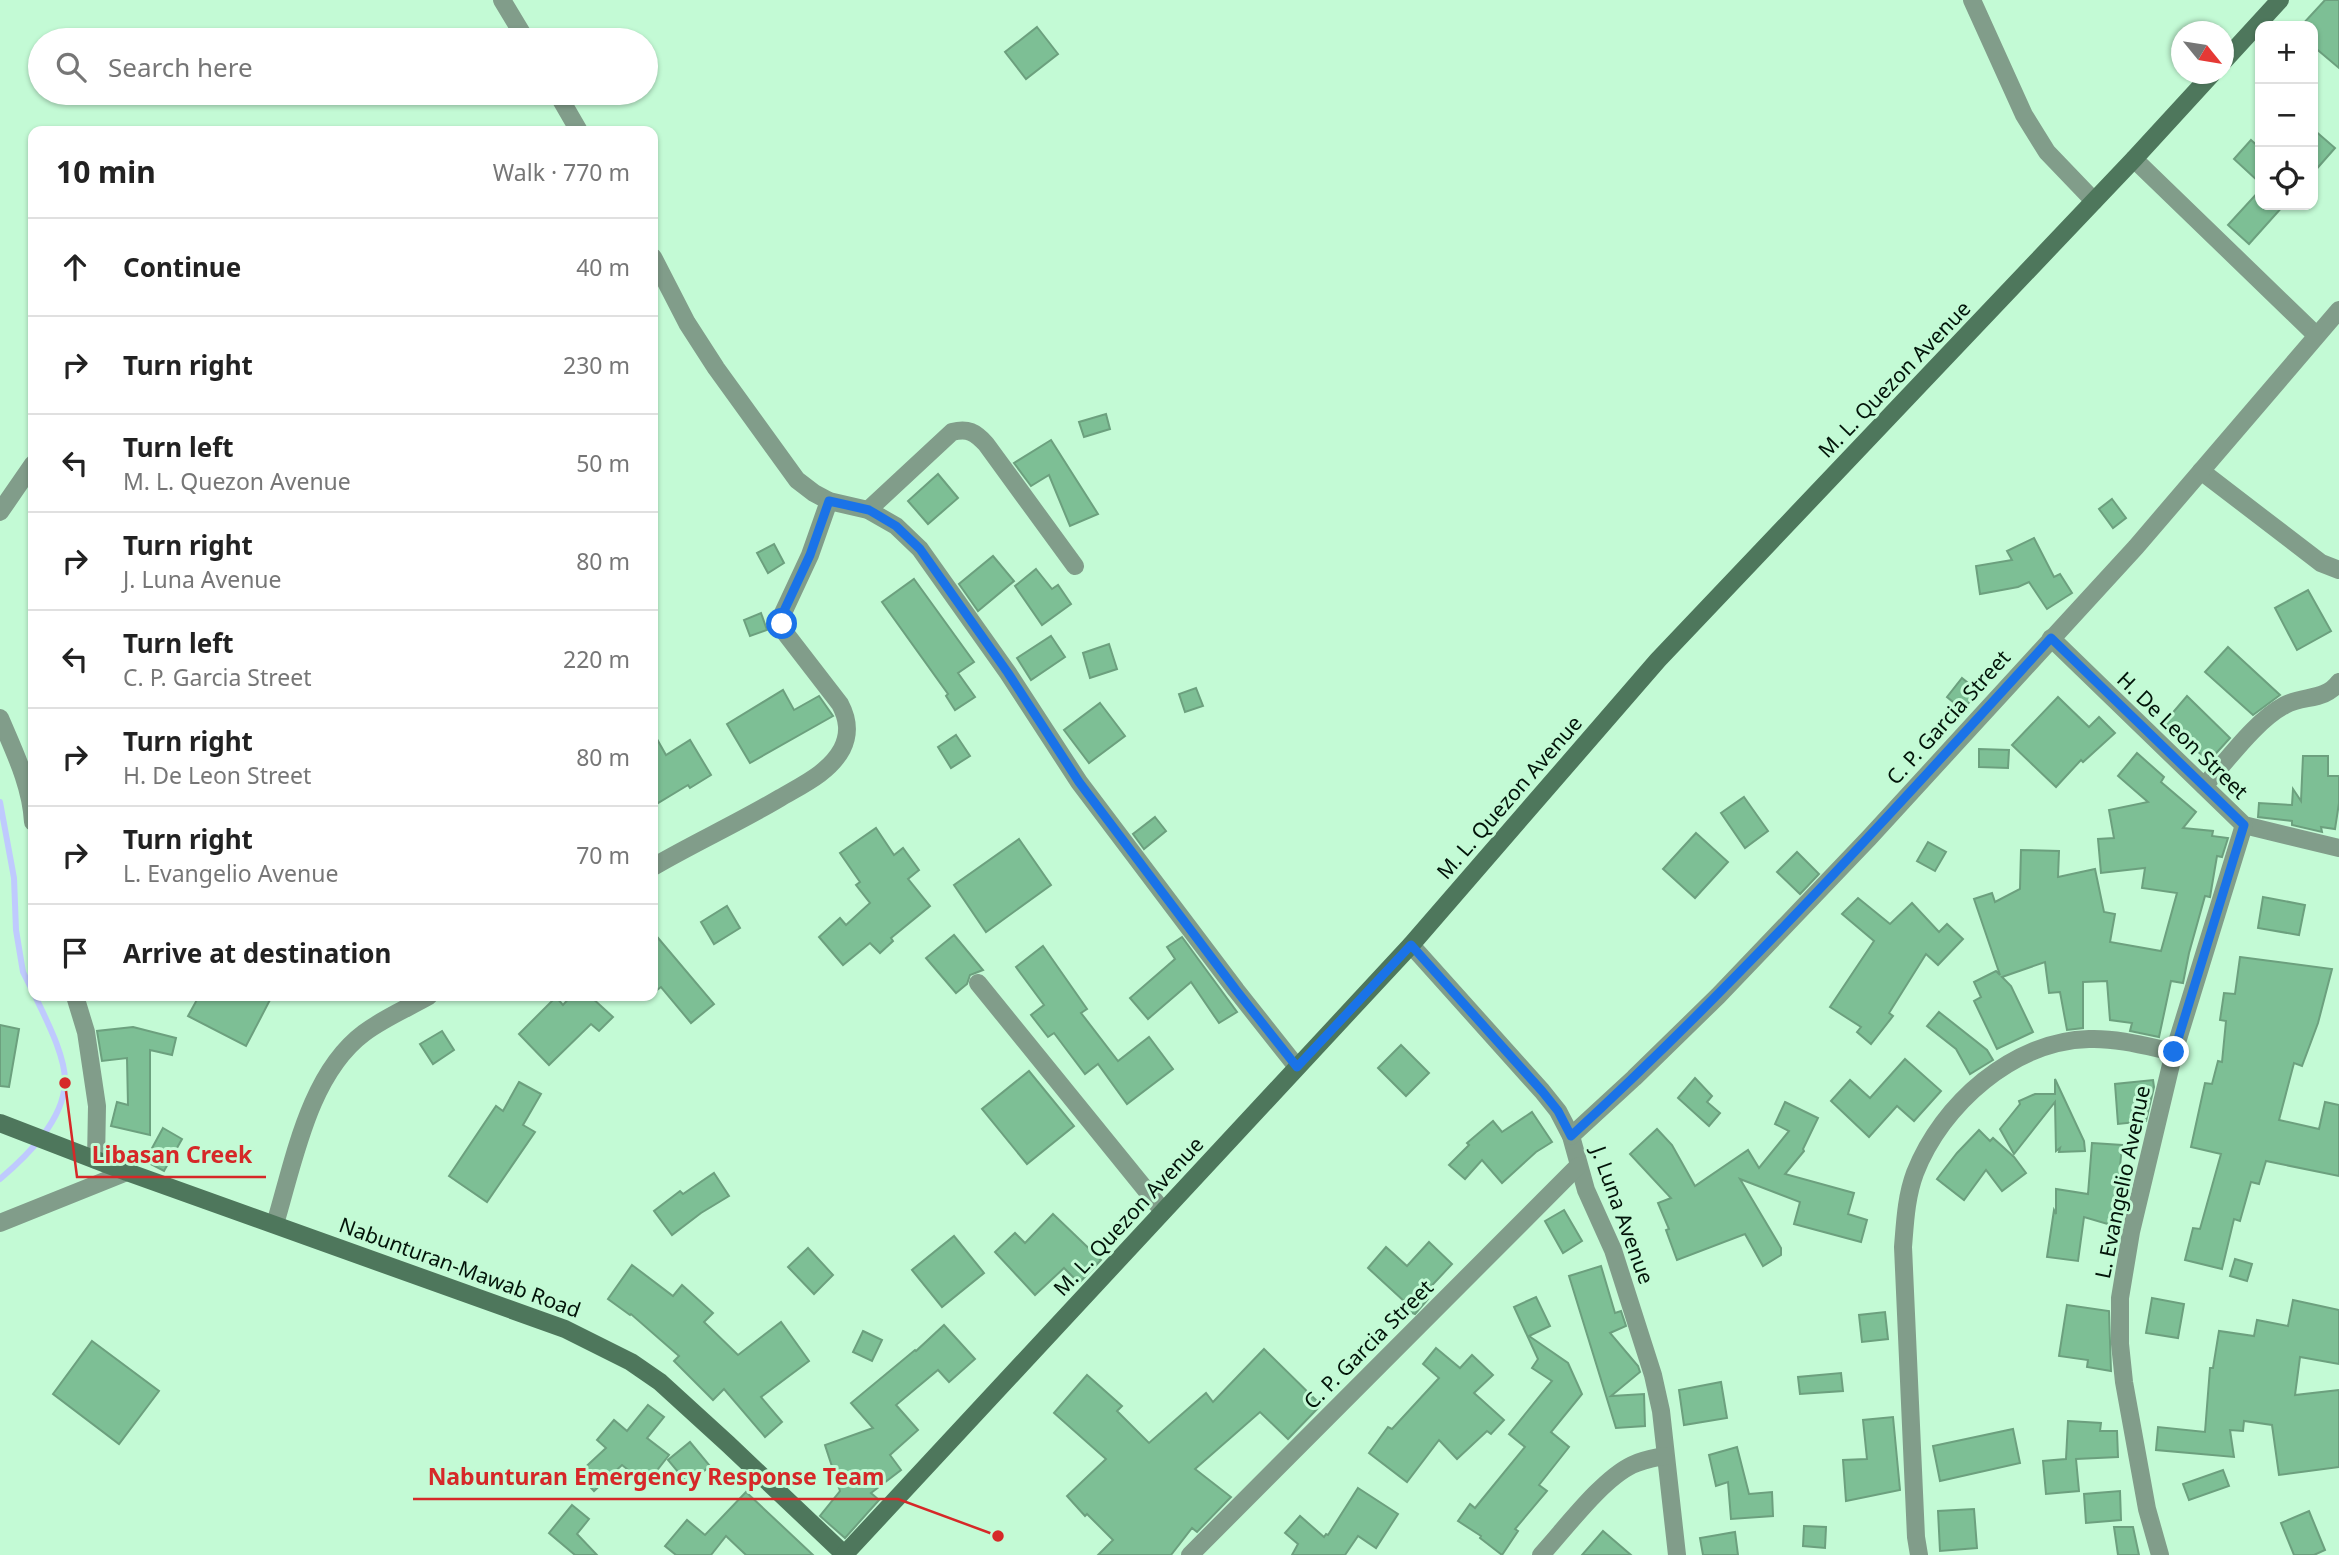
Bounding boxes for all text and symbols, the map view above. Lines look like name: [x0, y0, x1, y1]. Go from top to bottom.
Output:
north arrow: [2171, 21, 2234, 84]
map controls: [2255, 21, 2318, 210]
button: +: [2255, 21, 2318, 84]
search box: [28, 28, 658, 105]
icon: search: [52, 48, 90, 86]
text: Search here: [108, 49, 253, 85]
button: −: [2255, 84, 2318, 147]
button: locate: [2255, 147, 2318, 210]
text: 10 min: [56, 151, 156, 192]
text: Walk · 770 m: [493, 156, 630, 188]
icon: ahead: [56, 248, 94, 286]
text: Continue: [123, 249, 241, 285]
text: 40 m: [576, 251, 630, 283]
street label: M. L. Quezon Avenue: [1812, 294, 1976, 464]
icon: right: [56, 346, 94, 384]
text: Turn right: [123, 347, 253, 383]
text: 230 m: [563, 349, 630, 381]
text: Turn left: [123, 429, 234, 465]
icon: left: [56, 444, 94, 482]
text: 50 m: [576, 447, 630, 479]
text: M. L. Quezon Avenue: [123, 465, 351, 497]
text: Turn right: [123, 527, 253, 563]
icon: right: [56, 542, 94, 580]
text: 80 m: [576, 545, 630, 577]
text: J. Luna Avenue: [123, 563, 282, 595]
route start: [766, 608, 797, 639]
text: Turn left: [123, 625, 234, 661]
icon: left: [56, 640, 94, 678]
text: 220 m: [563, 643, 630, 675]
street label: C. P. Garcia Street: [1880, 643, 2016, 790]
text: C. P. Garcia Street: [123, 661, 312, 693]
street label: H. De Leon Street: [2111, 665, 2255, 805]
street label: M. L. Quezon Avenue: [1430, 709, 1588, 885]
text: Turn right: [123, 723, 253, 759]
icon: right: [56, 738, 94, 776]
text: 80 m: [576, 741, 630, 773]
text: H. De Leon Street: [123, 759, 311, 791]
text: Turn right: [123, 821, 253, 857]
icon: right: [56, 836, 94, 874]
text: 70 m: [576, 839, 630, 871]
text: L. Evangelio Avenue: [123, 857, 338, 889]
icon: arrive: [56, 934, 94, 972]
text: Arrive at destination: [123, 935, 392, 971]
route end: [2158, 1036, 2189, 1067]
street label: L. Evangelio Avenue: [2088, 1083, 2156, 1281]
street label: M. L. Quezon Avenue: [1047, 1130, 1209, 1302]
callout: Libasan Creek: [77, 1133, 266, 1177]
text: Libasan Creek: [92, 1138, 253, 1170]
street label: J. Luna Avenue: [1584, 1140, 1661, 1288]
street label: Nabunturan-Mawab Road: [335, 1210, 585, 1324]
street label: C. P. Garcia Street: [1297, 1273, 1439, 1415]
callout: Nabunturan Emergency Response Team: [413, 1455, 898, 1499]
text: Nabunturan Emergency Response Team: [428, 1460, 884, 1492]

